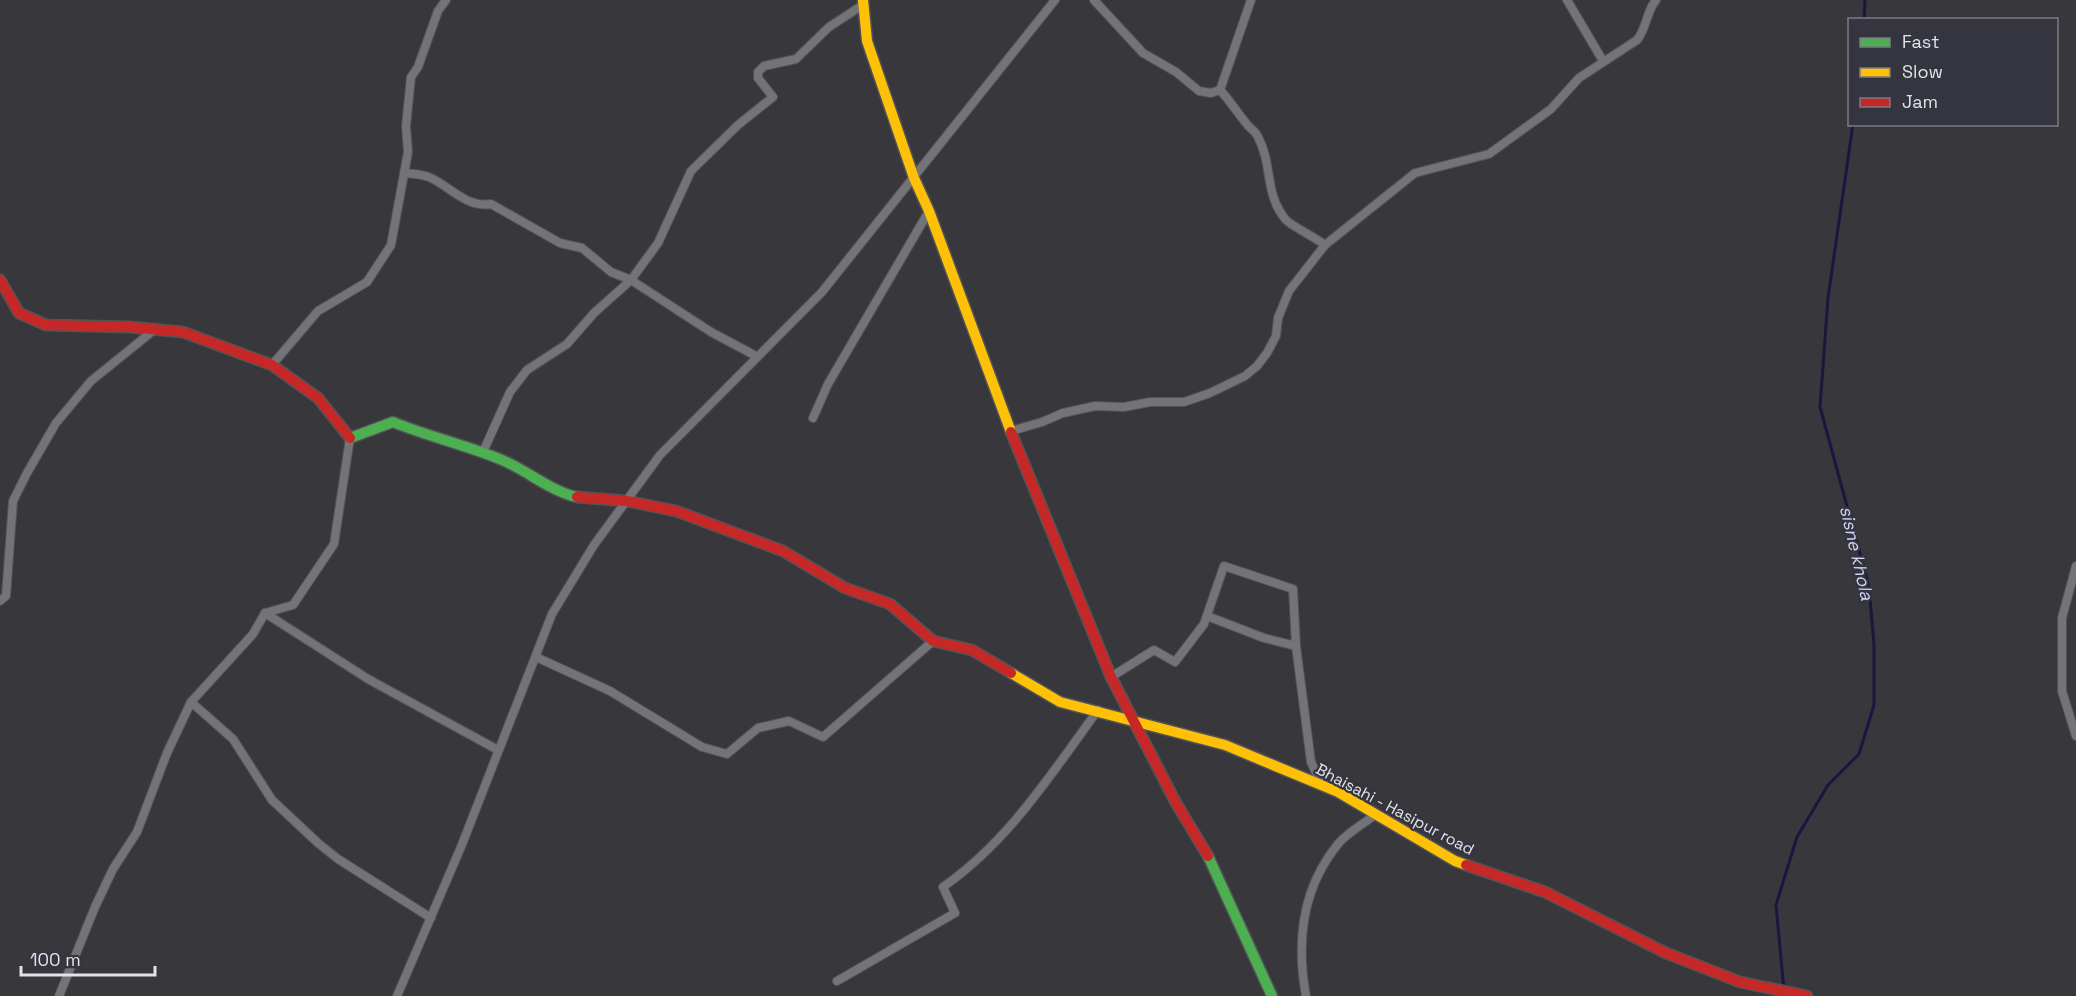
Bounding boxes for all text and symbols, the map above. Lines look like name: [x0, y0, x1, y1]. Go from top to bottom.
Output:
legend: [1848, 18, 2058, 126]
text: Fast: [1902, 30, 1939, 53]
text: Slow: [1902, 60, 1943, 83]
text: Jam: [1902, 90, 1938, 113]
water label: sisne khola: [1835, 503, 1879, 603]
street label: Bhaisahi - Hasipur road: [1312, 758, 1478, 860]
scale bar: [21, 939, 154, 977]
text: 100 m: [30, 948, 81, 971]

